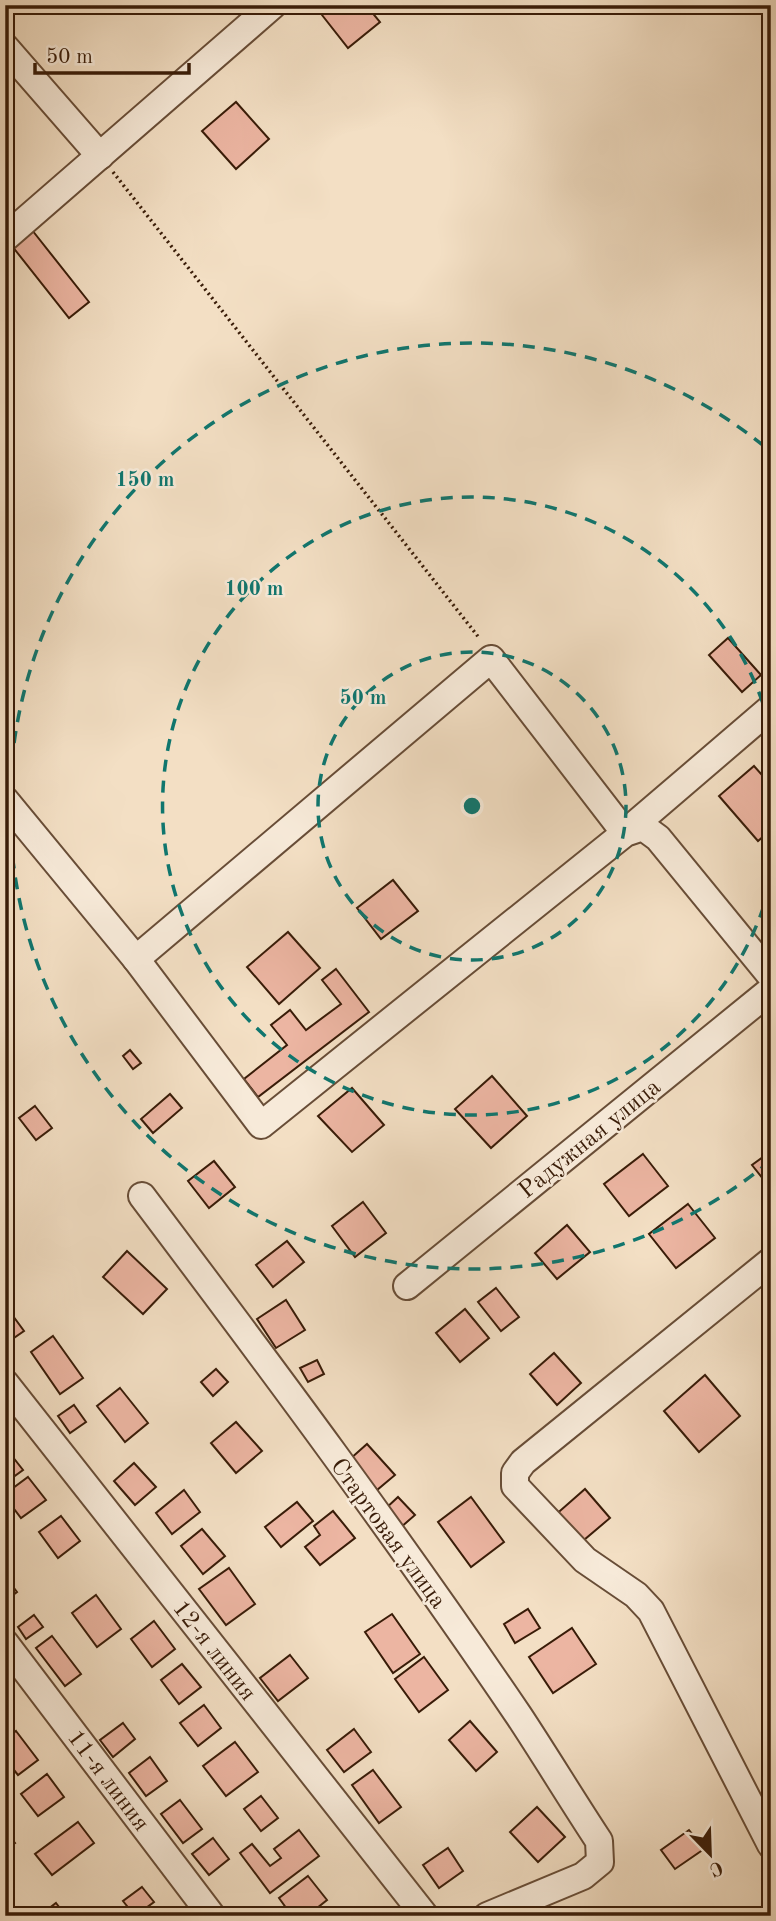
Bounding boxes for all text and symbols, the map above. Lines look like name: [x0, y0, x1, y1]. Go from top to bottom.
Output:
scale bar: [35, 32, 189, 76]
text: 50 m: [46, 47, 93, 68]
text: 150 m: [115, 470, 175, 491]
text: 100 m: [224, 579, 284, 600]
text: 50 m: [339, 688, 387, 709]
centre of rings: [460, 794, 484, 818]
street label: Радужная улица: [515, 1075, 666, 1204]
street label: Стартовая улица: [325, 1455, 450, 1614]
street label: 12-я линия: [167, 1597, 260, 1706]
street label: 11-я линия: [62, 1726, 153, 1836]
north arrow: [674, 1820, 744, 1890]
text: С: [706, 1856, 725, 1879]

